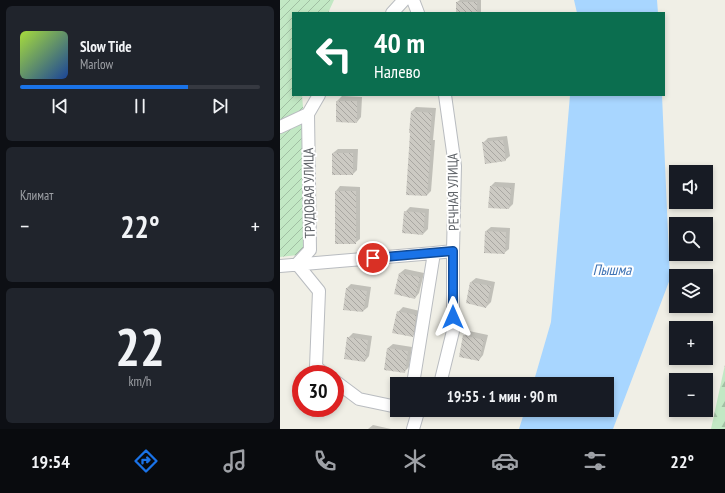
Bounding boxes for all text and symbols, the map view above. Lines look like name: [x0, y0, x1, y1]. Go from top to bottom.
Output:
text: 40 m: [374, 24, 425, 61]
icon: left: [308, 28, 360, 80]
text: Slow Tide: [80, 37, 132, 56]
text: Marlow: [80, 56, 113, 73]
text: Налево: [374, 60, 421, 83]
icon: previous: [49, 95, 71, 117]
icon: pause: [129, 95, 151, 117]
icon: next: [209, 95, 231, 117]
street label: ТРУДОВАЯ УЛИЦА: [299, 147, 319, 238]
street label: РЕЧНАЯ УЛИЦА: [443, 153, 463, 231]
map controls: [669, 165, 713, 417]
button: sound: [669, 165, 713, 209]
text: Климат: [20, 187, 53, 204]
text: 22°: [120, 207, 160, 246]
text: −: [20, 212, 29, 240]
text: +: [251, 212, 260, 240]
button: search: [669, 217, 713, 261]
pin: [356, 241, 390, 275]
icon: arrive: [362, 247, 384, 269]
water label: Пышма: [593, 260, 632, 279]
button: layers: [669, 269, 713, 313]
position arrow: [432, 296, 474, 338]
text: 22: [115, 313, 165, 380]
button: +: [669, 321, 713, 365]
speed limit sign: 30: [292, 365, 344, 417]
text: km/h: [128, 373, 152, 390]
button: −: [669, 373, 713, 417]
text: 19:55 · 1 мин · 90 m: [447, 387, 557, 406]
icon: directions: [132, 447, 160, 475]
icon: music: [221, 447, 249, 475]
icon: phone: [311, 447, 339, 475]
icon: climate: [401, 447, 429, 475]
icon: car: [491, 447, 519, 475]
icon: filters: [581, 447, 609, 475]
text: 19:54: [31, 450, 70, 473]
text: 22°: [670, 450, 694, 473]

